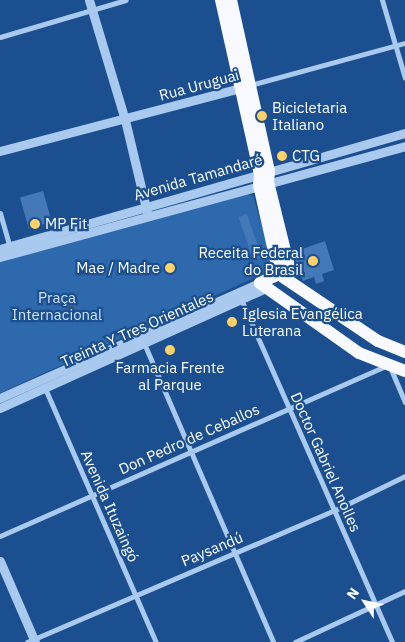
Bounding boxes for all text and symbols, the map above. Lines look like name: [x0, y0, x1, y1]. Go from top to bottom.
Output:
street label: Rua Uruguai: [157, 66, 241, 104]
place label: Bicicletaria Italiano: [272, 98, 347, 133]
marker: Bicicletaria Italiano: [256, 110, 268, 122]
place label: CTG: [292, 147, 320, 165]
street label: Avenida Tamandaré: [132, 150, 264, 204]
marker: CTG: [276, 150, 288, 162]
place label: MP Fit: [45, 215, 87, 233]
marker: MP Fit: [29, 218, 41, 230]
place label: Receita Federal do Brasil: [198, 243, 303, 278]
marker: Receita Federal do Brasil: [307, 255, 319, 267]
place label: Mae / Madre: [76, 259, 160, 277]
marker: Mae / Madre: [164, 262, 176, 274]
street label: Treinta Y Tres Orientales: [58, 287, 216, 371]
park label: Praça Internacional: [12, 288, 102, 323]
place label: Iglesia Evangélica Luterana: [242, 304, 363, 339]
marker: Iglesia Evangélica Luterana: [226, 316, 238, 328]
marker: Farmacia Frente al Parque: [164, 344, 176, 356]
place label: Farmacia Frente al Parque: [116, 358, 224, 393]
street label: Doctor Gabriel Anolles: [287, 389, 365, 535]
street label: Don Pedro de Ceballos: [116, 400, 262, 478]
street label: Avenida Ituzaingó: [77, 447, 143, 565]
street label: Paysandú: [178, 528, 246, 570]
north arrow: [340, 577, 390, 627]
text: N: [342, 584, 363, 603]

